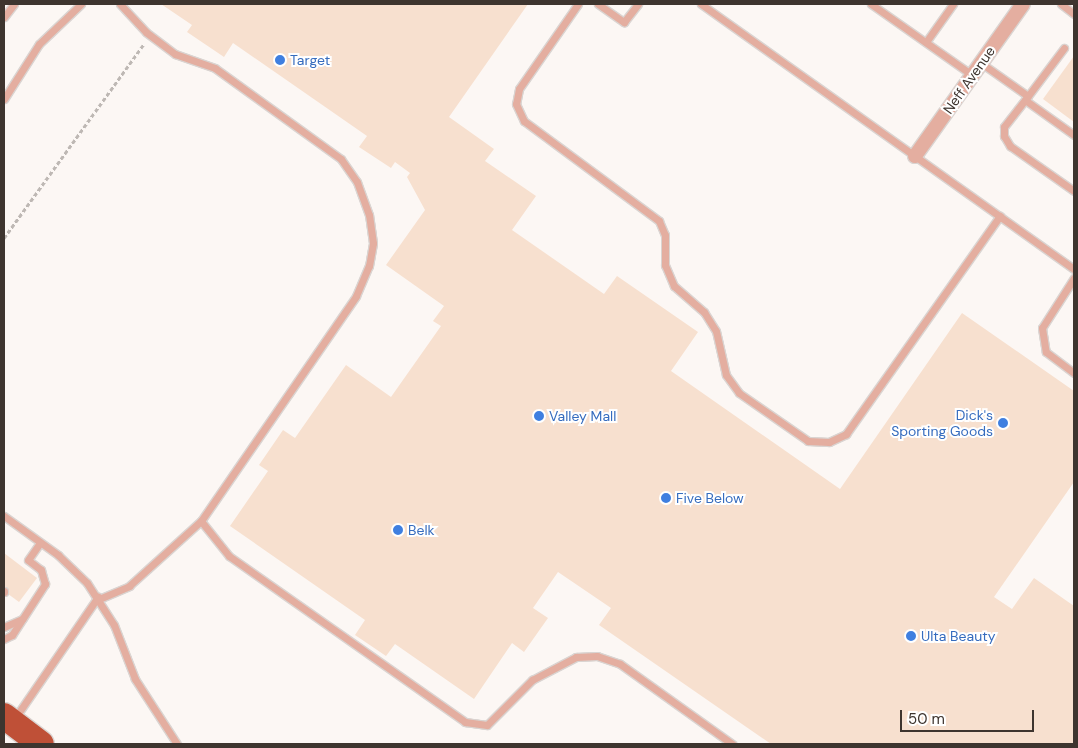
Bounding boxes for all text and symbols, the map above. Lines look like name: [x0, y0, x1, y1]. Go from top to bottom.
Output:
street label: Neff Avenue: [940, 43, 998, 117]
place label: Target: [290, 52, 330, 68]
marker: Target: [274, 54, 286, 66]
place label: Dick's Sporting Goods: [891, 407, 993, 440]
place label: Valley Mall: [549, 408, 616, 424]
marker: Valley Mall: [533, 410, 545, 422]
marker: Dick's Sporting Goods: [997, 417, 1009, 429]
place label: Five Below: [676, 490, 744, 506]
marker: Five Below: [660, 492, 672, 504]
place label: Belk: [408, 522, 435, 538]
marker: Belk: [392, 524, 404, 536]
place label: Ulta Beauty: [921, 628, 995, 644]
marker: Ulta Beauty: [905, 630, 917, 642]
scale bar: [903, 700, 1037, 732]
text: 50 m: [908, 709, 945, 729]

